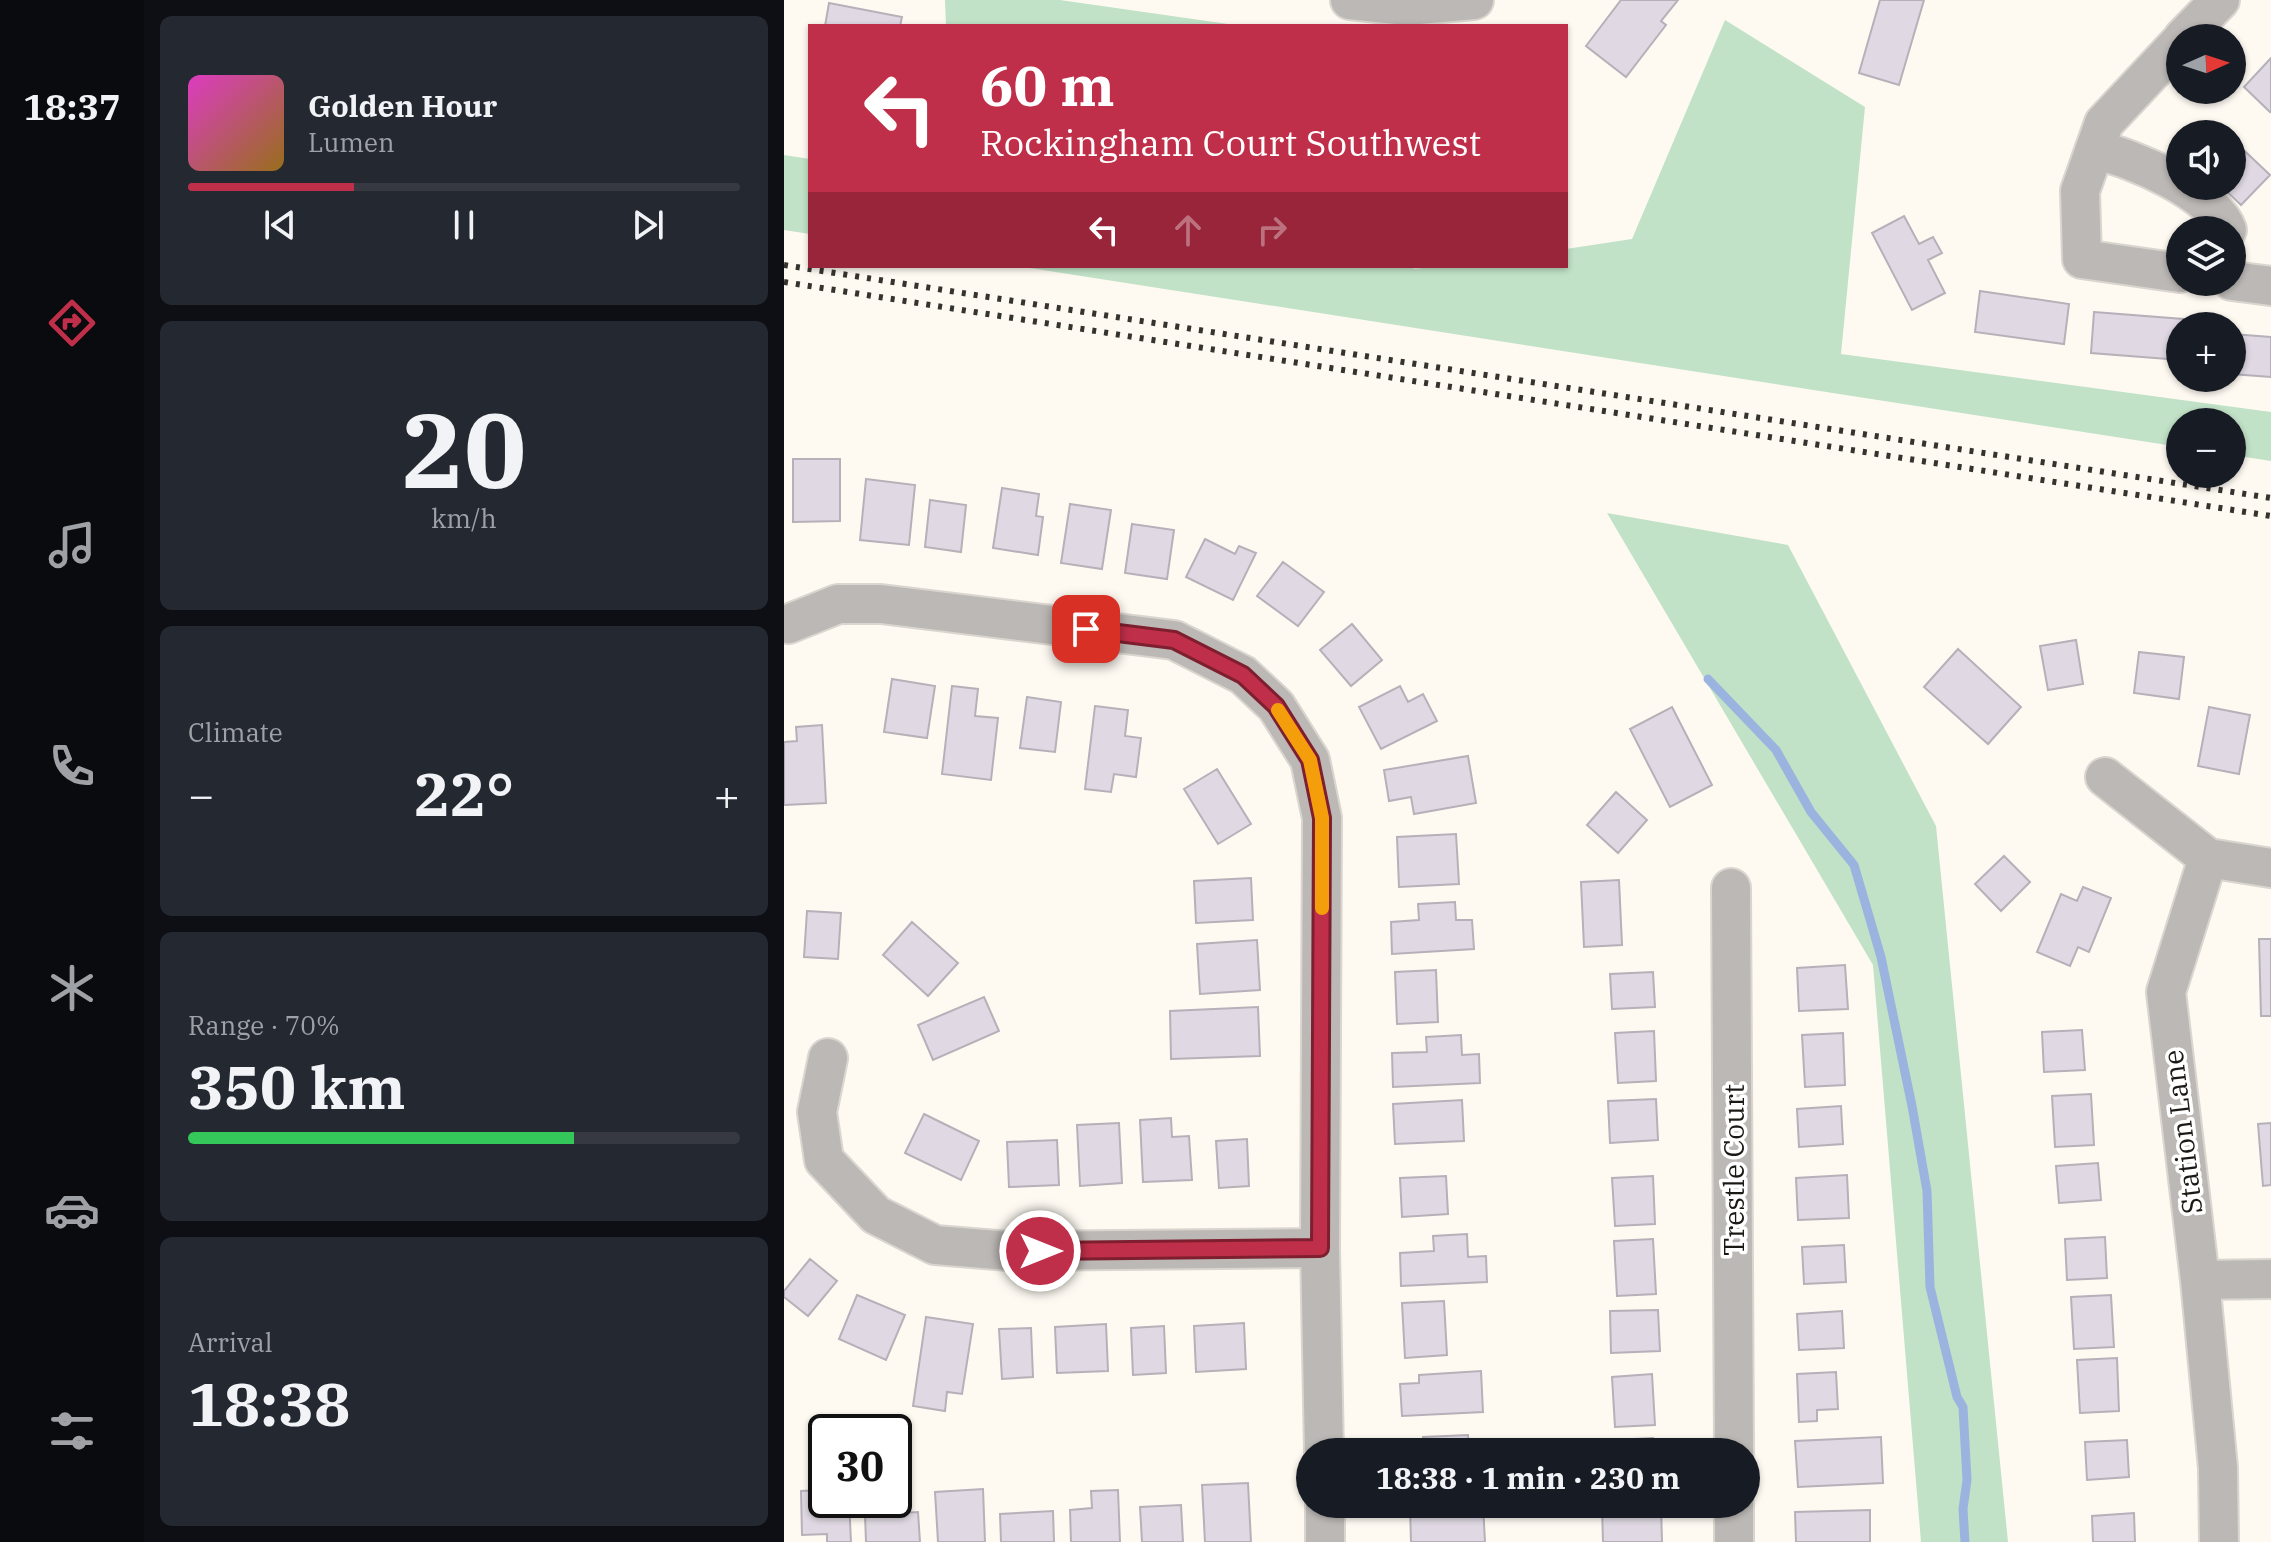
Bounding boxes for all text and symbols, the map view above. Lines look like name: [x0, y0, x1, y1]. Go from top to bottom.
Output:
north arrow: [2166, 24, 2246, 104]
map controls: [2166, 24, 2246, 488]
text: 60 m: [980, 49, 1115, 121]
icon: left: [848, 56, 952, 160]
text: 18:37: [23, 83, 121, 130]
text: Golden Hour: [308, 86, 497, 125]
text: Rockingham Court Southwest: [980, 119, 1481, 166]
button: sound: [2166, 120, 2246, 200]
text: Lumen: [308, 125, 395, 159]
icon: previous: [258, 203, 302, 247]
icon: pause: [442, 203, 486, 247]
icon: next: [626, 203, 670, 247]
icon: left: [1082, 208, 1126, 252]
icon: ahead: [1166, 208, 1210, 252]
icon: right: [1250, 208, 1294, 252]
button: layers: [2166, 216, 2246, 296]
icon: directions: [44, 295, 100, 351]
button: +: [2166, 312, 2246, 392]
text: 20: [402, 381, 526, 517]
button: −: [2166, 408, 2246, 488]
text: km/h: [431, 501, 497, 535]
icon: music: [44, 517, 100, 573]
pin: [1052, 595, 1120, 663]
icon: arrive: [1064, 607, 1108, 651]
text: Climate: [188, 715, 283, 749]
icon: phone: [44, 738, 100, 794]
text: 22°: [414, 754, 514, 833]
text: −: [188, 766, 214, 823]
text: +: [714, 766, 740, 823]
icon: climate: [44, 960, 100, 1016]
text: Range · 70%: [188, 1008, 340, 1042]
text: 350 km: [188, 1047, 406, 1126]
street label: Station Lane: [2154, 1048, 2210, 1216]
street label: Trestle Court: [1715, 1084, 1752, 1256]
icon: car: [44, 1182, 100, 1238]
position arrow: [998, 1209, 1082, 1293]
text: Arrival: [188, 1325, 273, 1359]
text: 18:38: [188, 1364, 350, 1443]
icon: filters: [44, 1403, 100, 1459]
speed limit sign: 30: [808, 1414, 912, 1518]
text: 18:38 · 1 min · 230 m: [1376, 1458, 1680, 1497]

